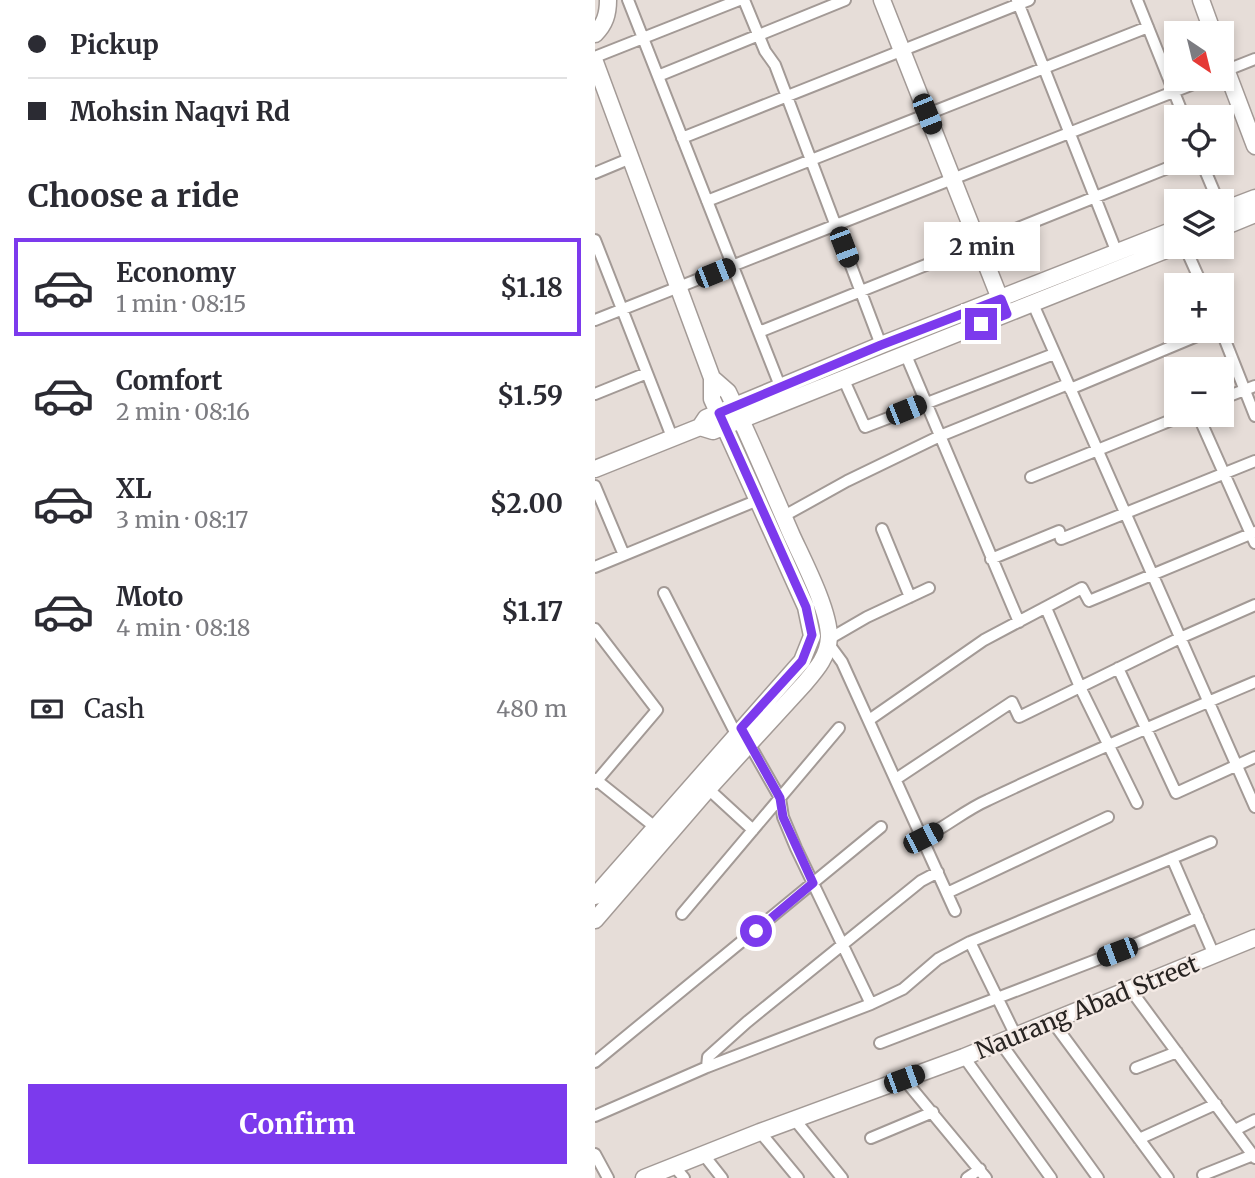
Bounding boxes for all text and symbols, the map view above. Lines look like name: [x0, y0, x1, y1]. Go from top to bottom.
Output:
north arrow: [1164, 21, 1234, 91]
map controls: [1164, 21, 1234, 427]
text: Pickup: [70, 28, 159, 61]
car: [910, 91, 945, 137]
text: Mohsin Naqvi Rd: [70, 95, 290, 128]
button: locate: [1164, 105, 1234, 175]
text: Choose a ride: [28, 176, 239, 216]
button: layers: [1164, 189, 1234, 259]
callout: 2 min: [923, 222, 1039, 272]
car: [827, 224, 862, 270]
text: 2 min: [949, 232, 1015, 261]
car: [692, 255, 739, 291]
icon: car: [32, 256, 95, 319]
text: Economy: [116, 256, 236, 289]
text: $1.18: [500, 271, 563, 304]
button: +: [1164, 273, 1234, 343]
text: 1 min · 08:15: [116, 289, 246, 318]
route end: [965, 308, 997, 340]
button: −: [1164, 357, 1234, 427]
icon: car: [32, 364, 95, 427]
text: Comfort: [116, 364, 222, 397]
text: $1.59: [497, 379, 563, 412]
car: [883, 392, 930, 428]
text: 2 min · 08:16: [116, 397, 250, 426]
icon: car: [32, 472, 95, 535]
text: XL: [116, 472, 152, 505]
text: $2.00: [490, 487, 563, 520]
text: 3 min · 08:17: [116, 505, 248, 534]
icon: car: [32, 580, 95, 643]
text: Moto: [116, 580, 183, 613]
text: $1.17: [501, 595, 563, 628]
text: 4 min · 08:18: [116, 613, 251, 642]
icon: cash: [28, 690, 66, 728]
text: Cash: [84, 692, 145, 725]
text: 480 m: [496, 694, 567, 723]
car: [900, 819, 947, 857]
route start: [740, 915, 772, 947]
car: [1094, 935, 1141, 969]
street label: Naurang Abad Street: [971, 948, 1204, 1066]
car: [881, 1062, 928, 1096]
button: Confirm: [28, 1084, 567, 1164]

